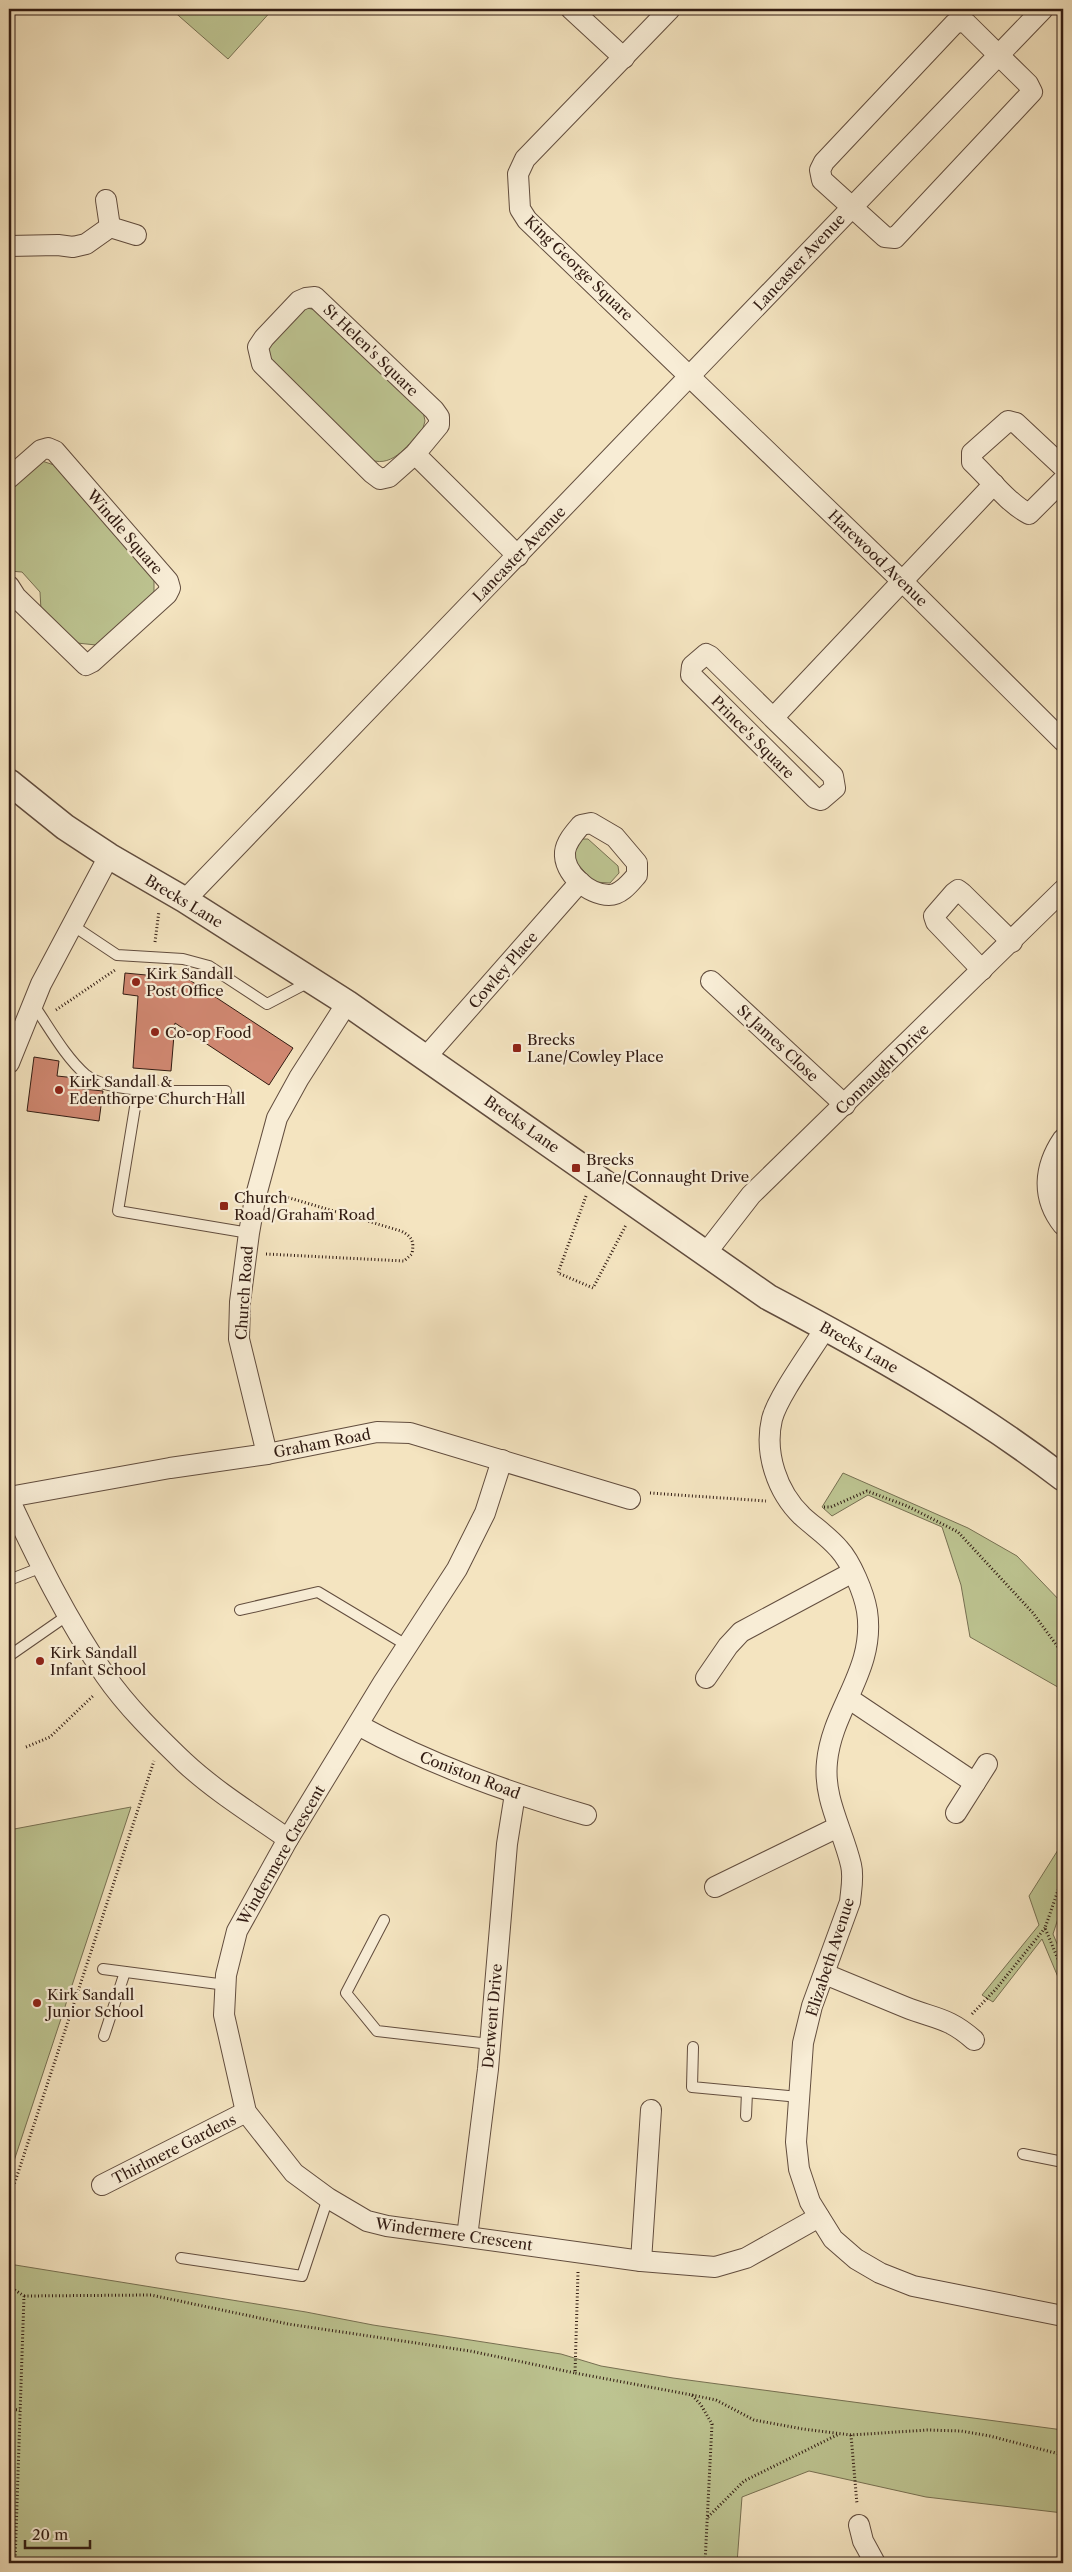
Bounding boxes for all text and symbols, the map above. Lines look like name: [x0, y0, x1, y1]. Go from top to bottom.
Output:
street label: Lancaster Avenue: [749, 210, 849, 314]
street label: King George Square: [521, 211, 637, 325]
street label: St Helen's Square: [320, 300, 422, 400]
street label: Windle Square: [82, 485, 167, 578]
street label: Lancaster Avenue: [468, 502, 570, 606]
street label: Harewood Avenue: [824, 506, 932, 610]
street label: Prince's Square: [708, 692, 798, 782]
street label: Brecks Lane: [142, 870, 226, 932]
street label: Cowley Place: [464, 928, 542, 1012]
place label: Kirk Sandall Post Office: [146, 964, 234, 1000]
marker: Kirk Sandall Post Office: [130, 976, 142, 988]
street label: St James Close: [733, 1000, 823, 1086]
street label: Connaught Drive: [831, 1020, 933, 1118]
place label: Co-op Food: [165, 1023, 252, 1042]
marker: Co-op Food: [149, 1026, 161, 1038]
place label: Brecks Lane/Cowley Place: [527, 1030, 664, 1066]
marker: Brecks Lane/Cowley Place: [511, 1042, 523, 1054]
place label: Kirk Sandall & Edenthorpe Church Hall: [69, 1072, 246, 1108]
marker: Kirk Sandall & Edenthorpe Church Hall: [53, 1084, 65, 1096]
street label: Brecks Lane: [481, 1091, 563, 1157]
place label: Brecks Lane/Connaught Drive: [586, 1150, 749, 1186]
marker: Brecks Lane/Connaught Drive: [570, 1162, 582, 1174]
place label: Church Road/Graham Road: [234, 1188, 375, 1224]
marker: Church Road/Graham Road: [218, 1200, 230, 1212]
street label: Church Road: [231, 1245, 257, 1341]
street label: Brecks Lane: [816, 1317, 902, 1377]
street label: Graham Road: [272, 1424, 372, 1462]
place label: Kirk Sandall Infant School: [50, 1643, 147, 1679]
marker: Kirk Sandall Infant School: [34, 1655, 46, 1667]
street label: Coniston Road: [417, 1747, 523, 1803]
street label: Windermere Crescent: [233, 1781, 329, 1929]
street label: Elizabeth Avenue: [802, 1895, 858, 2019]
street label: Derwent Drive: [478, 1963, 506, 2069]
place label: Kirk Sandall Junior School: [45, 1985, 144, 2021]
marker: Kirk Sandall Junior School: [31, 1997, 43, 2009]
street label: Thirlmere Gardens: [109, 2110, 239, 2188]
street label: Windermere Crescent: [373, 2213, 535, 2255]
scale bar: [25, 2517, 90, 2549]
text: 20 m: [32, 2525, 68, 2544]

